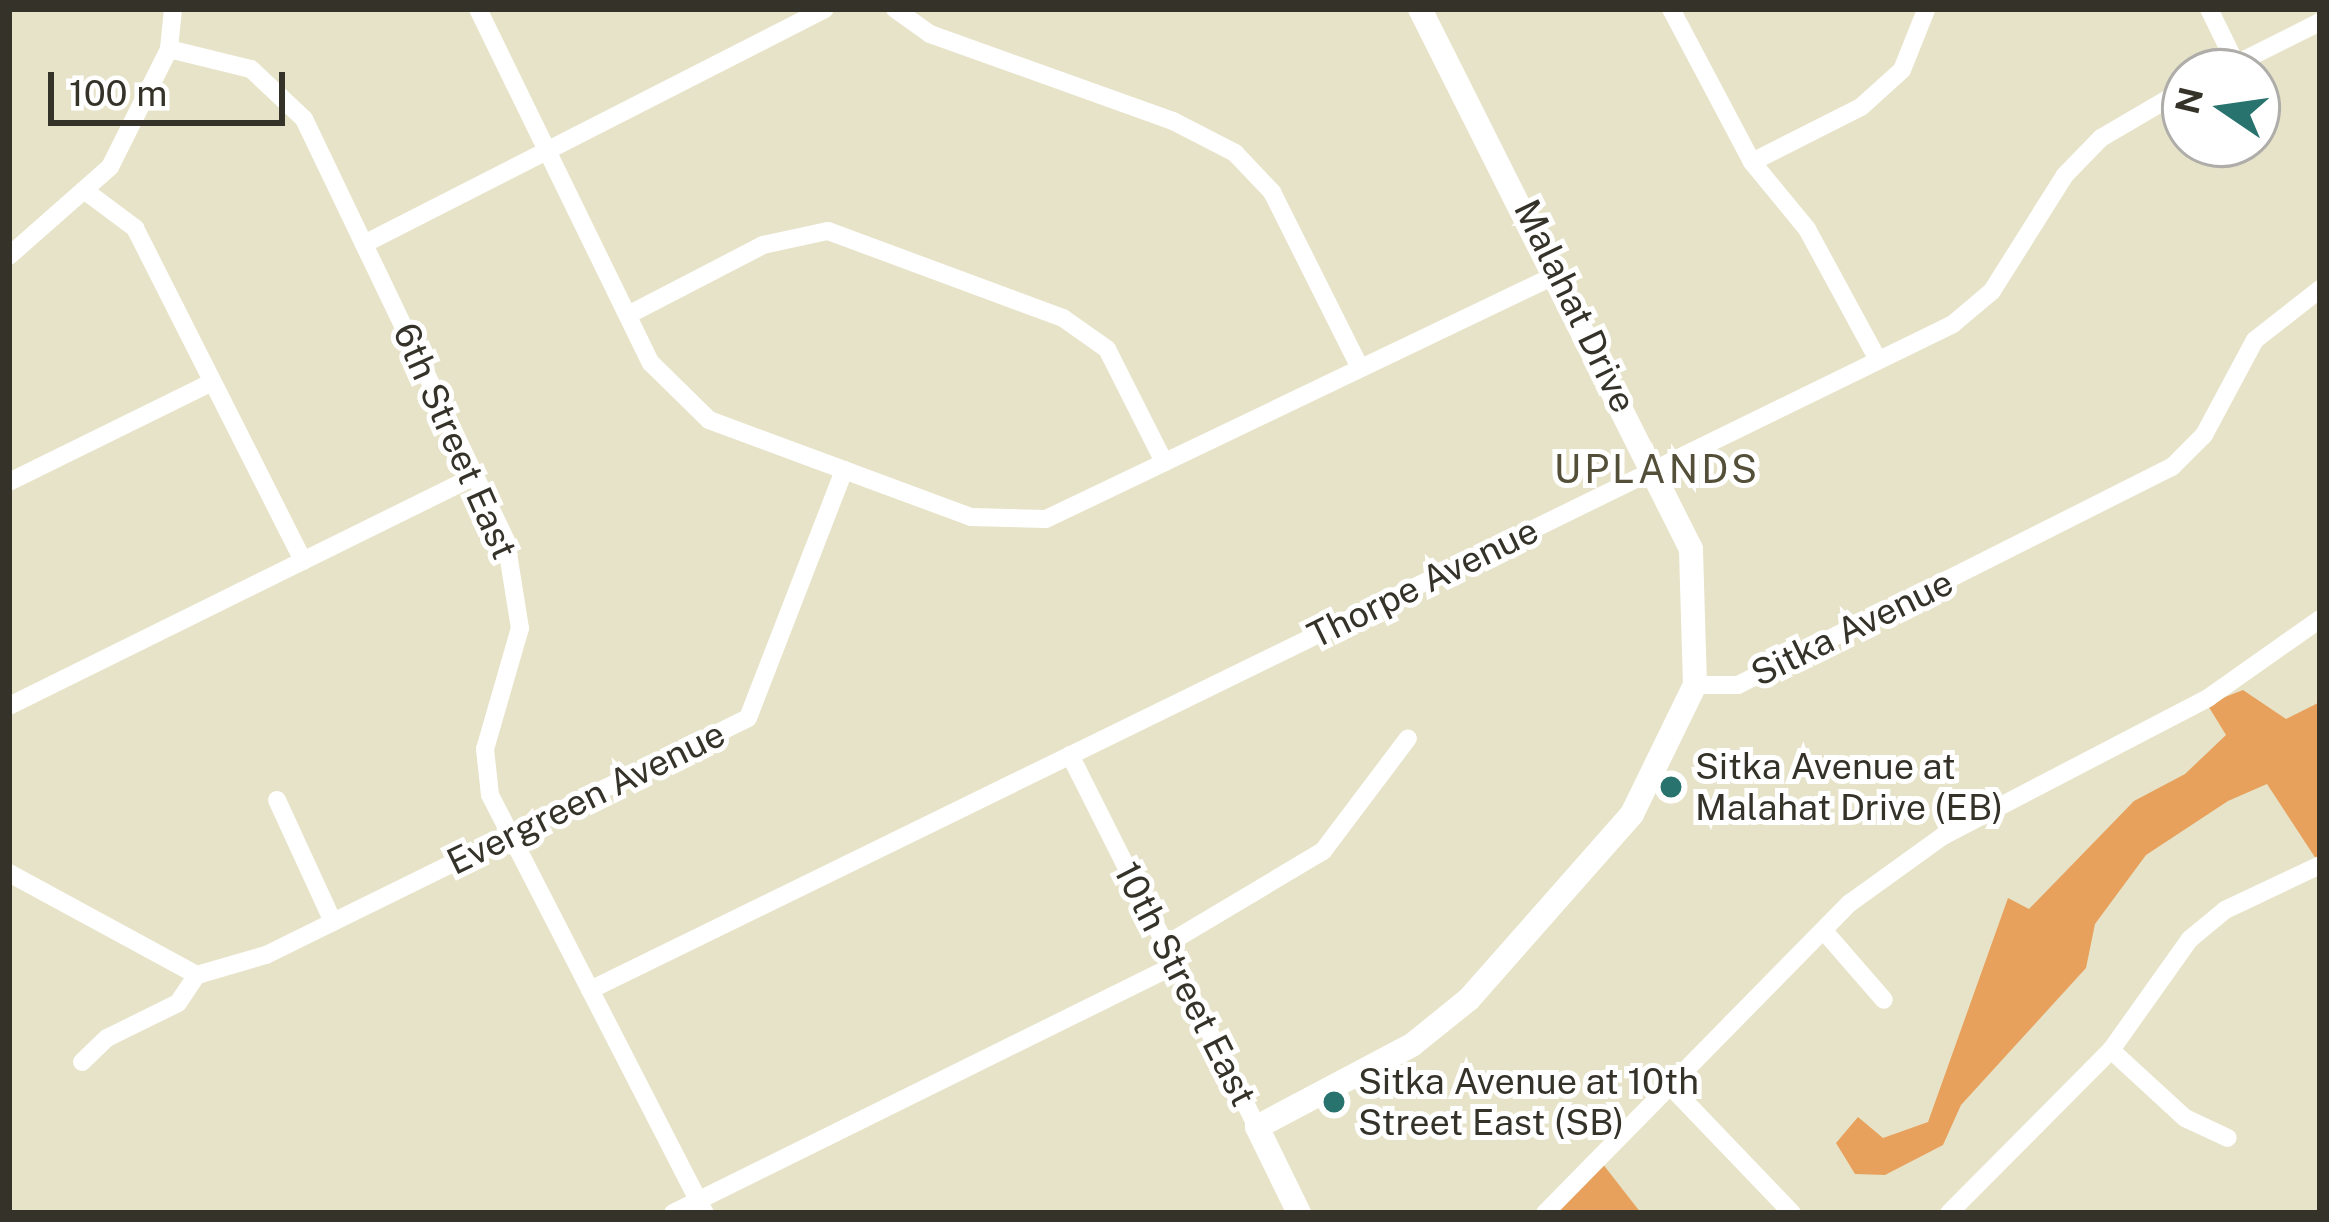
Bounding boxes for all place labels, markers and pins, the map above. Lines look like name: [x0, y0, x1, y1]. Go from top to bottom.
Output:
place label: Sitka Avenue at Malahat Drive (EB): [1695, 744, 2003, 829]
marker: Sitka Avenue at Malahat Drive (EB): [1658, 774, 1684, 800]
place label: Sitka Avenue at 10th Street East (SB): [1358, 1059, 1699, 1144]
marker: Sitka Avenue at 10th Street East (SB): [1321, 1089, 1347, 1115]

